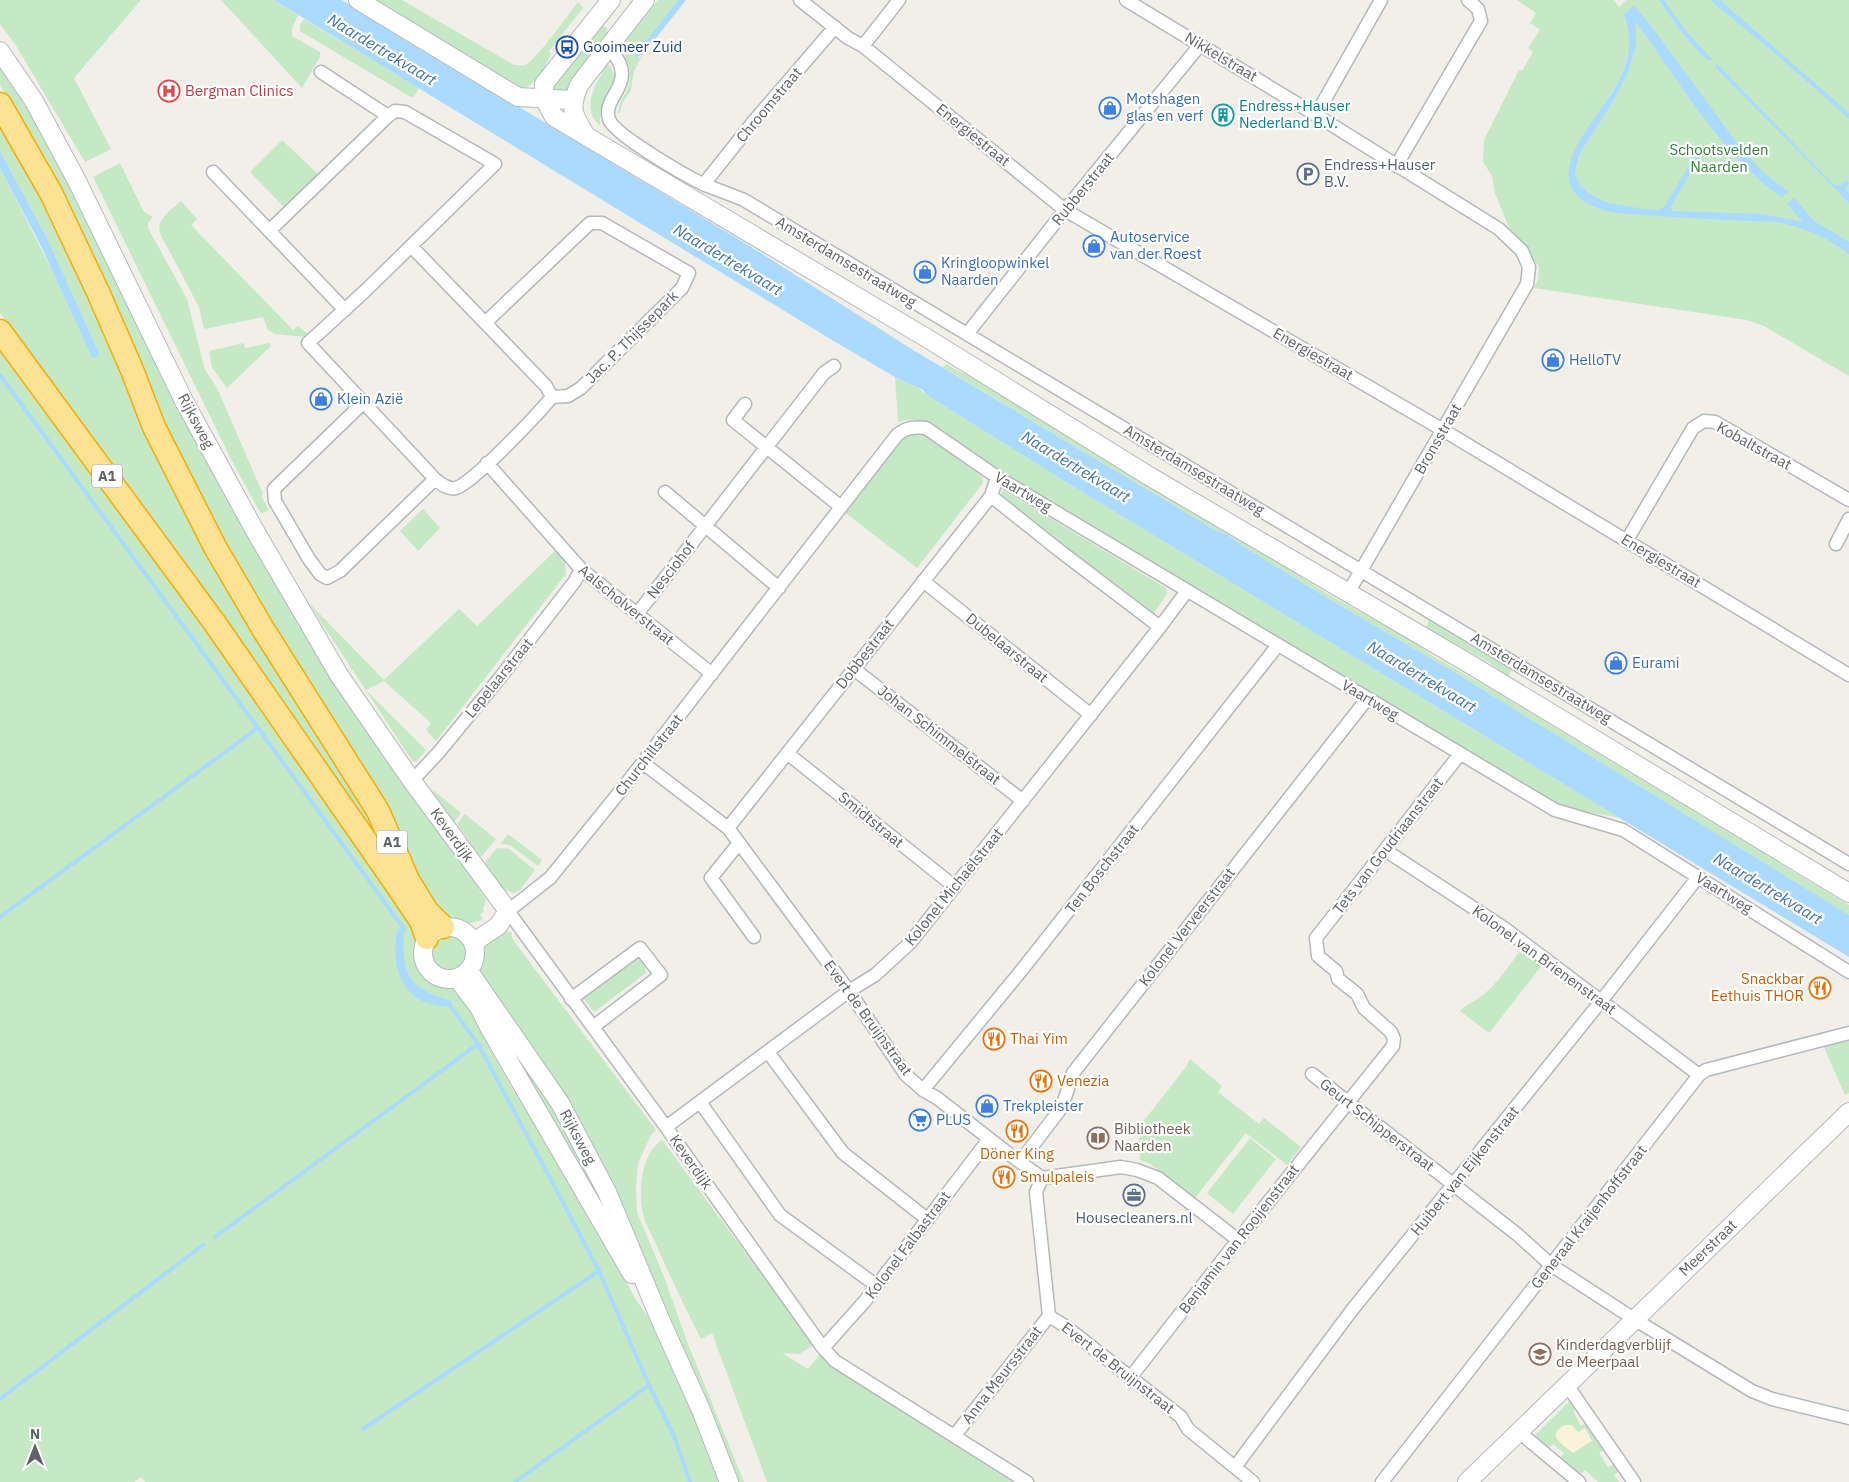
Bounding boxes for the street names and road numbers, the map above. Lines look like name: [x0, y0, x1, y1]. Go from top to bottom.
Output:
street label: Nikkelstraat: [1181, 27, 1261, 86]
street label: Chroomstraat: [732, 63, 806, 146]
street label: Energiestraat: [932, 99, 1014, 170]
street label: Rubberstraat: [1047, 148, 1118, 229]
street label: Amsterdamsestraatweg: [772, 212, 920, 311]
street label: Jac. P. Thijssepark: [581, 286, 682, 387]
street label: Energiestraat: [1270, 323, 1357, 384]
street label: Rijksweg: [174, 390, 219, 452]
street label: Bronsstraat: [1410, 400, 1465, 478]
street label: Kobaltstraat: [1713, 417, 1795, 474]
street label: Amsterdamsestraatweg: [1120, 420, 1268, 519]
road number: A1: [92, 464, 122, 488]
street label: Vaartweg: [991, 467, 1055, 516]
street label: Energiestraat: [1618, 529, 1705, 592]
street label: Nesciohof: [642, 537, 699, 602]
street label: Aalscholverstraat: [575, 560, 678, 649]
street label: Dubelaarstraat: [962, 609, 1052, 687]
street label: Dobbestraat: [831, 615, 898, 692]
street label: Amsterdamsestraatweg: [1467, 628, 1615, 727]
street label: Lepelaarstraat: [461, 634, 537, 721]
street label: Vaartweg: [1338, 675, 1402, 724]
street label: Johan Schimmelstraat: [874, 681, 1005, 789]
street label: Churchillstraat: [611, 710, 687, 800]
street label: Tets van Goudriaanstraat: [1328, 774, 1447, 918]
street label: Smidtstraat: [835, 787, 908, 852]
street label: Keverdijk: [426, 804, 478, 866]
street label: Ten Boschstraat: [1061, 820, 1143, 917]
street label: Kolonel Michaëlstraat: [900, 824, 1007, 949]
road number: A1: [377, 830, 407, 854]
street label: Kolonel Verveerstraat: [1134, 864, 1239, 990]
street label: Vaartweg: [1692, 868, 1756, 917]
street label: Kolonel van Brienenstraat: [1469, 901, 1620, 1018]
street label: Evert de Bruijnstraat: [820, 956, 917, 1079]
street label: Geurt Schipperstraat: [1316, 1074, 1438, 1175]
street label: Huibert van Eijkenstraat: [1406, 1102, 1523, 1239]
street label: Rijksweg: [556, 1106, 601, 1168]
street label: Keverdijk: [666, 1131, 717, 1193]
street label: Generaal Kraijenhoffstraat: [1527, 1141, 1651, 1292]
street label: Benjamin van Rooijenstraat: [1174, 1160, 1303, 1317]
street label: Kolonel Falbastraat: [861, 1187, 954, 1302]
street label: Meerstraat: [1675, 1215, 1741, 1280]
street label: Evert de Bruijnstraat: [1058, 1318, 1179, 1418]
street label: Anna Meursstraat: [957, 1322, 1046, 1427]

